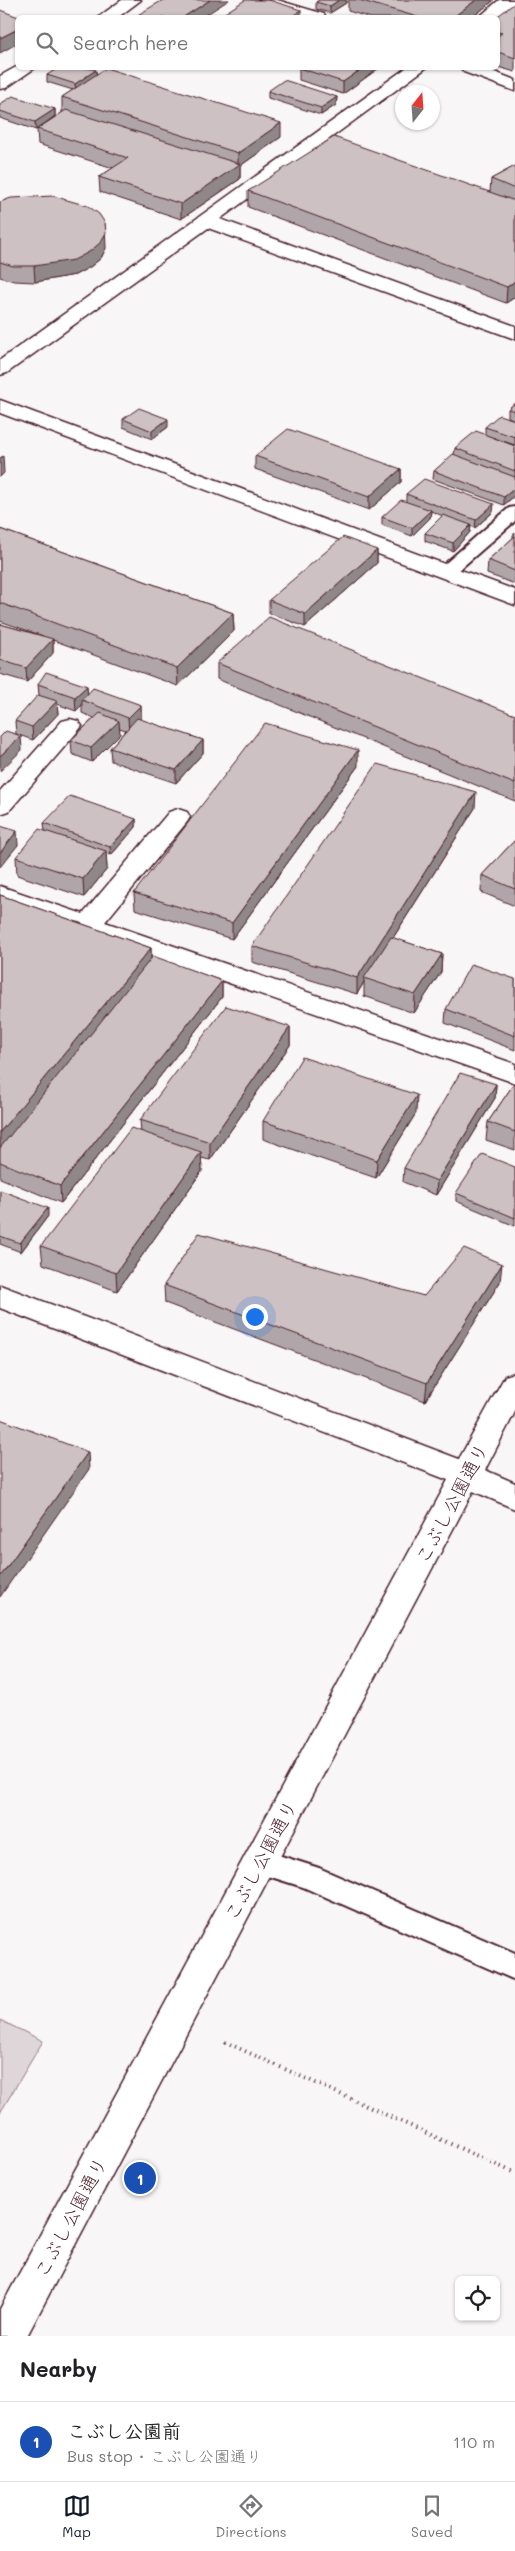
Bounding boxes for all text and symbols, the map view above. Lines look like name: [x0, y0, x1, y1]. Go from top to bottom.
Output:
search box: [15, 15, 500, 70]
icon: search: [33, 29, 61, 57]
text: Search here: [73, 30, 189, 55]
north arrow: [395, 85, 440, 130]
your location: [242, 1304, 268, 1330]
street label: こぶし公園通り: [409, 1438, 493, 1568]
street label: こぶし公園通り: [218, 1795, 302, 1925]
street label: こぶし公園通り: [28, 2152, 112, 2282]
pin: 1: [124, 2159, 156, 2197]
map controls: [455, 2276, 500, 2321]
button: locate: [455, 2276, 500, 2321]
text: Nearby: [20, 2355, 97, 2382]
text: こぶし公園前: [67, 2418, 181, 2443]
text: 1: [32, 2431, 40, 2452]
text: 110 m: [453, 2431, 495, 2452]
text: Bus stop · こぶし公園通り: [67, 2445, 262, 2466]
tab: Map: [62, 2492, 91, 2541]
tab: Directions: [215, 2492, 287, 2541]
tab: Saved: [411, 2492, 453, 2541]

